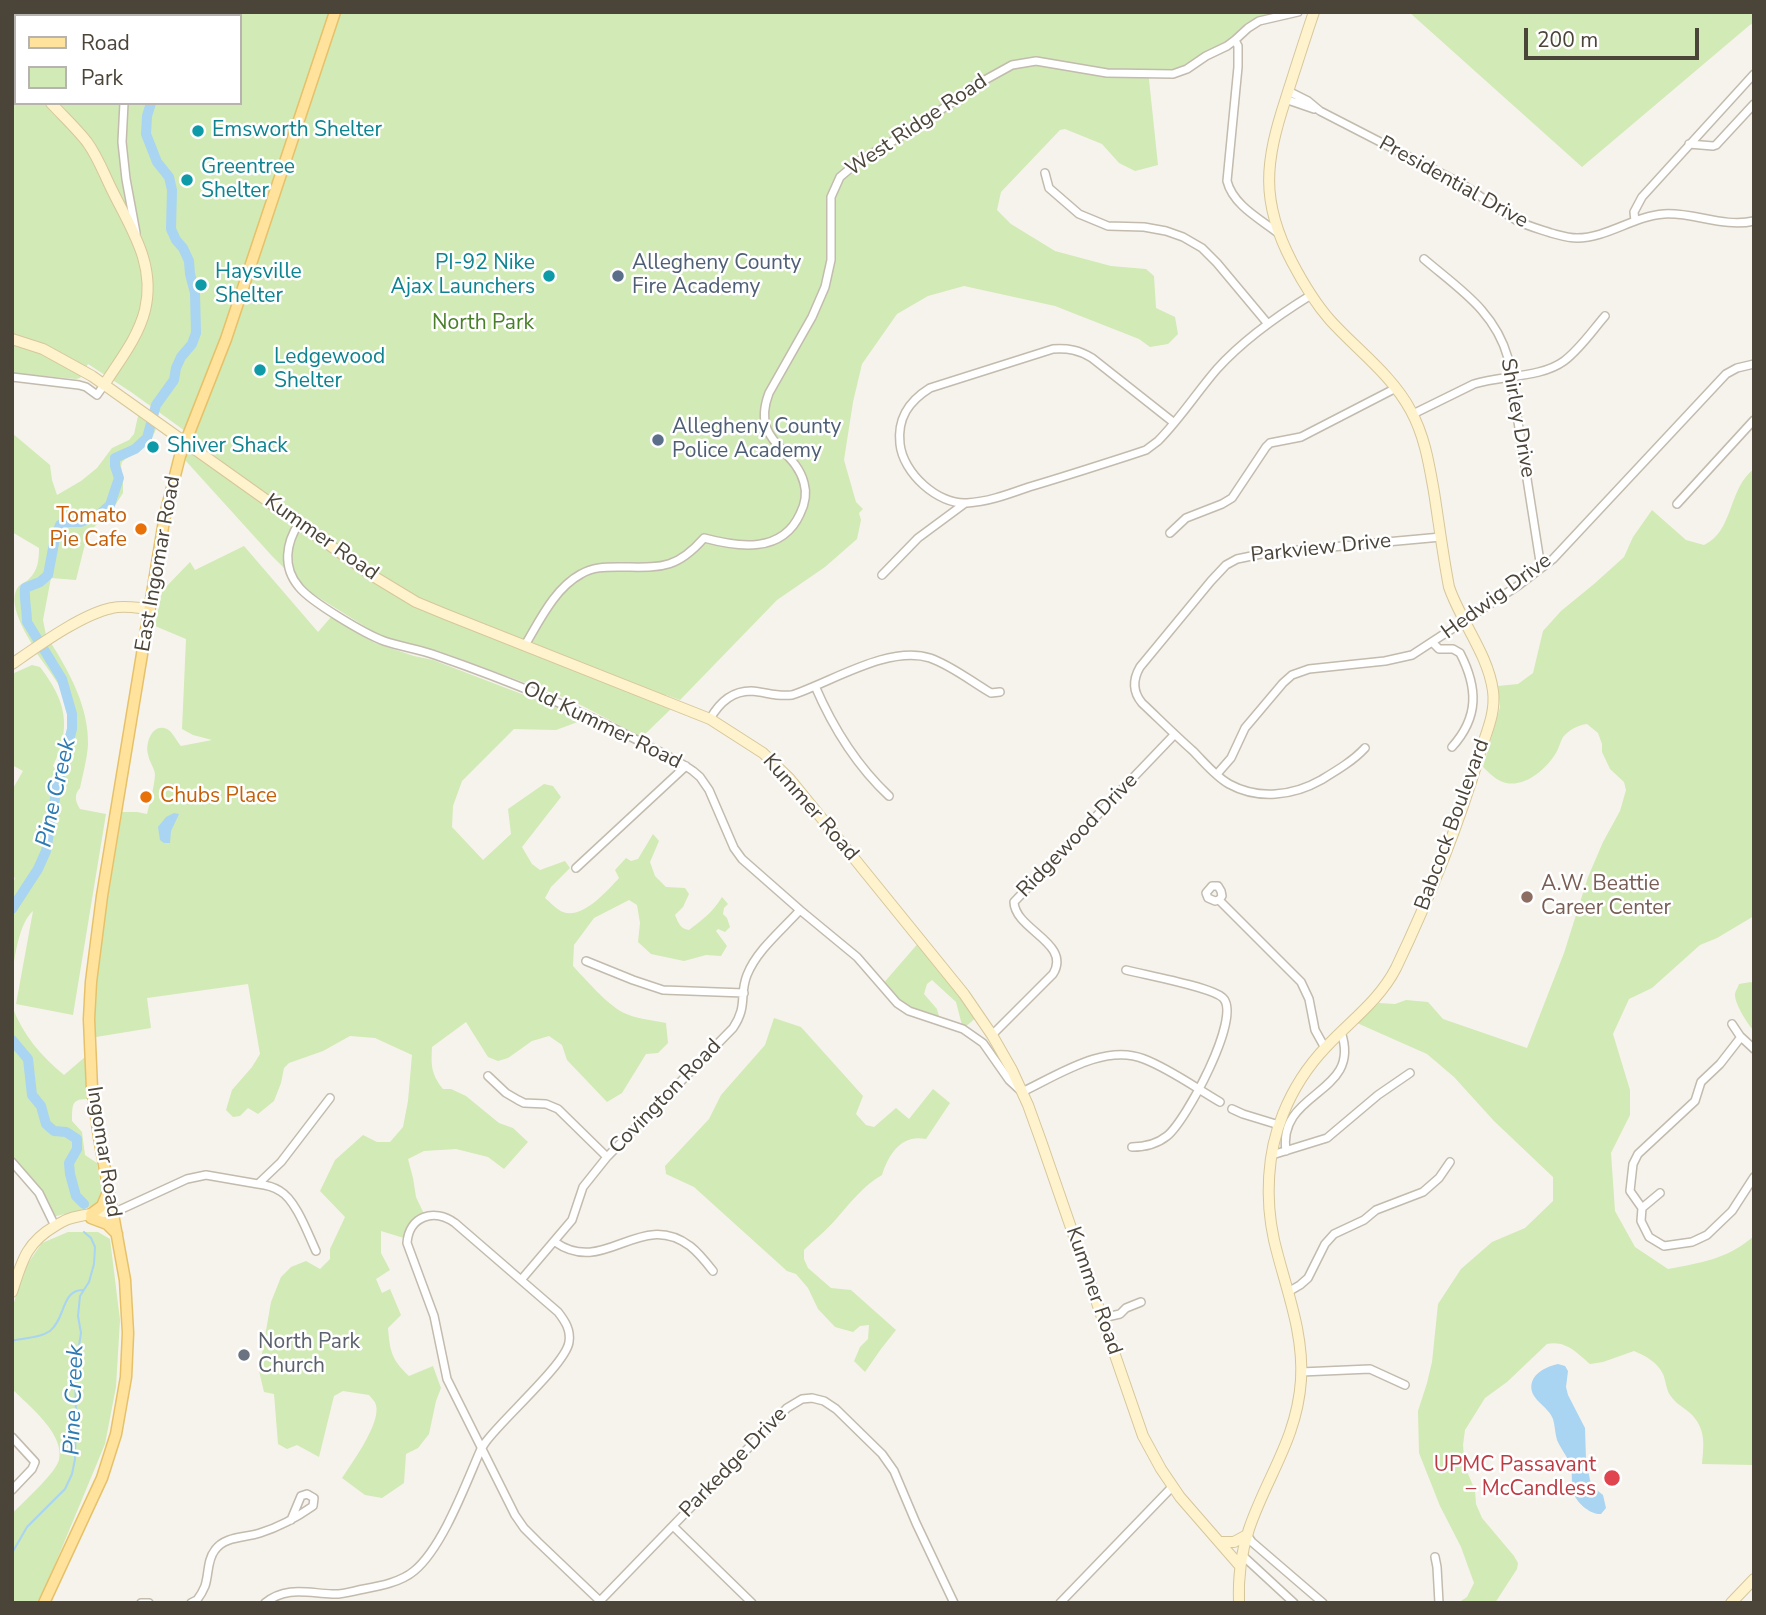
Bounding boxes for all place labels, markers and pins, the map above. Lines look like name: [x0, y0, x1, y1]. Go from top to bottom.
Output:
place label: Emsworth Shelter: [212, 118, 382, 144]
marker: Emsworth Shelter: [190, 123, 206, 139]
place label: Greentree Shelter: [201, 155, 295, 205]
marker: Greentree Shelter: [179, 172, 195, 188]
place label: PI-92 Nike Ajax Launchers: [391, 251, 535, 301]
place label: Allegheny County Fire Academy: [632, 251, 801, 301]
place label: Haysville Shelter: [215, 260, 302, 310]
marker: PI-92 Nike Ajax Launchers: [541, 268, 557, 284]
marker: Allegheny County Fire Academy: [610, 268, 626, 284]
marker: Haysville Shelter: [193, 277, 209, 293]
place label: Ledgewood Shelter: [274, 345, 385, 395]
marker: Ledgewood Shelter: [252, 362, 268, 378]
place label: Allegheny County Police Academy: [672, 415, 841, 465]
marker: Allegheny County Police Academy: [650, 432, 666, 448]
place label: Shiver Shack: [167, 434, 288, 460]
marker: Shiver Shack: [145, 439, 161, 455]
place label: Tomato Pie Cafe: [49, 504, 127, 554]
marker: Tomato Pie Cafe: [133, 521, 149, 537]
place label: Chubs Place: [160, 784, 277, 810]
marker: Chubs Place: [138, 789, 154, 805]
place label: A.W. Beattie Career Center: [1541, 872, 1671, 922]
marker: A.W. Beattie Career Center: [1519, 889, 1535, 905]
place label: North Park Church: [258, 1330, 360, 1380]
marker: North Park Church: [236, 1347, 252, 1363]
place label: UPMC Passavant – McCandless: [1434, 1453, 1596, 1503]
marker: UPMC Passavant – McCandless: [1602, 1468, 1622, 1488]

